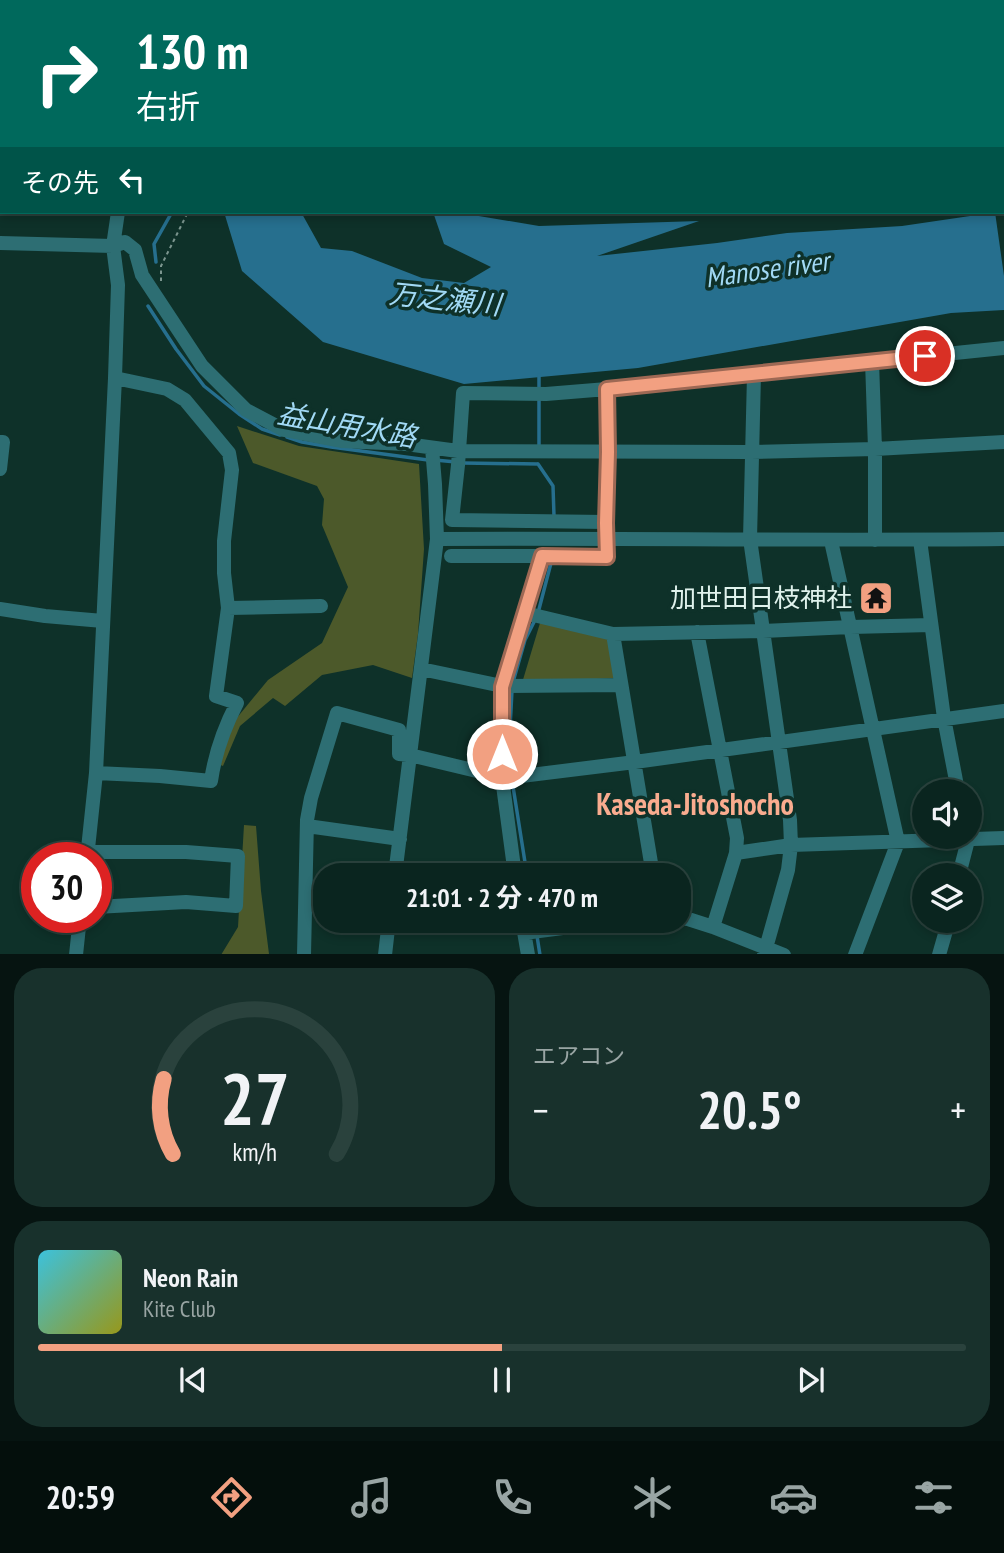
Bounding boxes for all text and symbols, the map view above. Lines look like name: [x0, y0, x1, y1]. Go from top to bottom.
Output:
text: 130 m: [136, 19, 249, 83]
icon: right: [21, 28, 112, 119]
text: 右折: [136, 85, 200, 127]
icon: left: [113, 161, 151, 199]
text: その先: [21, 166, 99, 199]
water label: Manose river: [703, 241, 835, 295]
water label: 万之瀬川: [387, 274, 506, 323]
pin: [895, 326, 955, 386]
icon: arrive: [906, 337, 944, 375]
water label: 益山用水路: [275, 394, 421, 455]
temple icon: 加世田日枝神社: [857, 579, 895, 617]
place label: 加世田日枝神社: [670, 581, 852, 614]
position arrow: [465, 717, 539, 791]
map controls: [912, 779, 982, 933]
button: sound: [912, 779, 982, 849]
district label: Kaseda-Jitoshocho: [596, 784, 794, 823]
speed limit sign: 30: [21, 842, 112, 933]
button: layers: [912, 863, 982, 933]
text: 21:01 · 2 分 · 470 m: [406, 881, 598, 914]
text: エアコン: [533, 1041, 625, 1070]
text: 27: [220, 1050, 289, 1144]
text: 20.5°: [697, 1076, 802, 1143]
text: −: [533, 1085, 549, 1134]
text: +: [950, 1085, 966, 1134]
text: km/h: [232, 1135, 277, 1167]
text: Neon Rain: [143, 1261, 238, 1294]
text: Kite Club: [143, 1294, 216, 1323]
icon: previous: [174, 1361, 212, 1399]
icon: pause: [483, 1361, 521, 1399]
icon: next: [792, 1361, 830, 1399]
icon: directions: [207, 1473, 256, 1522]
icon: music: [347, 1473, 396, 1522]
icon: phone: [488, 1473, 537, 1522]
icon: climate: [628, 1473, 677, 1522]
icon: car: [769, 1473, 818, 1522]
icon: filters: [909, 1473, 958, 1522]
text: 20:59: [46, 1476, 115, 1518]

